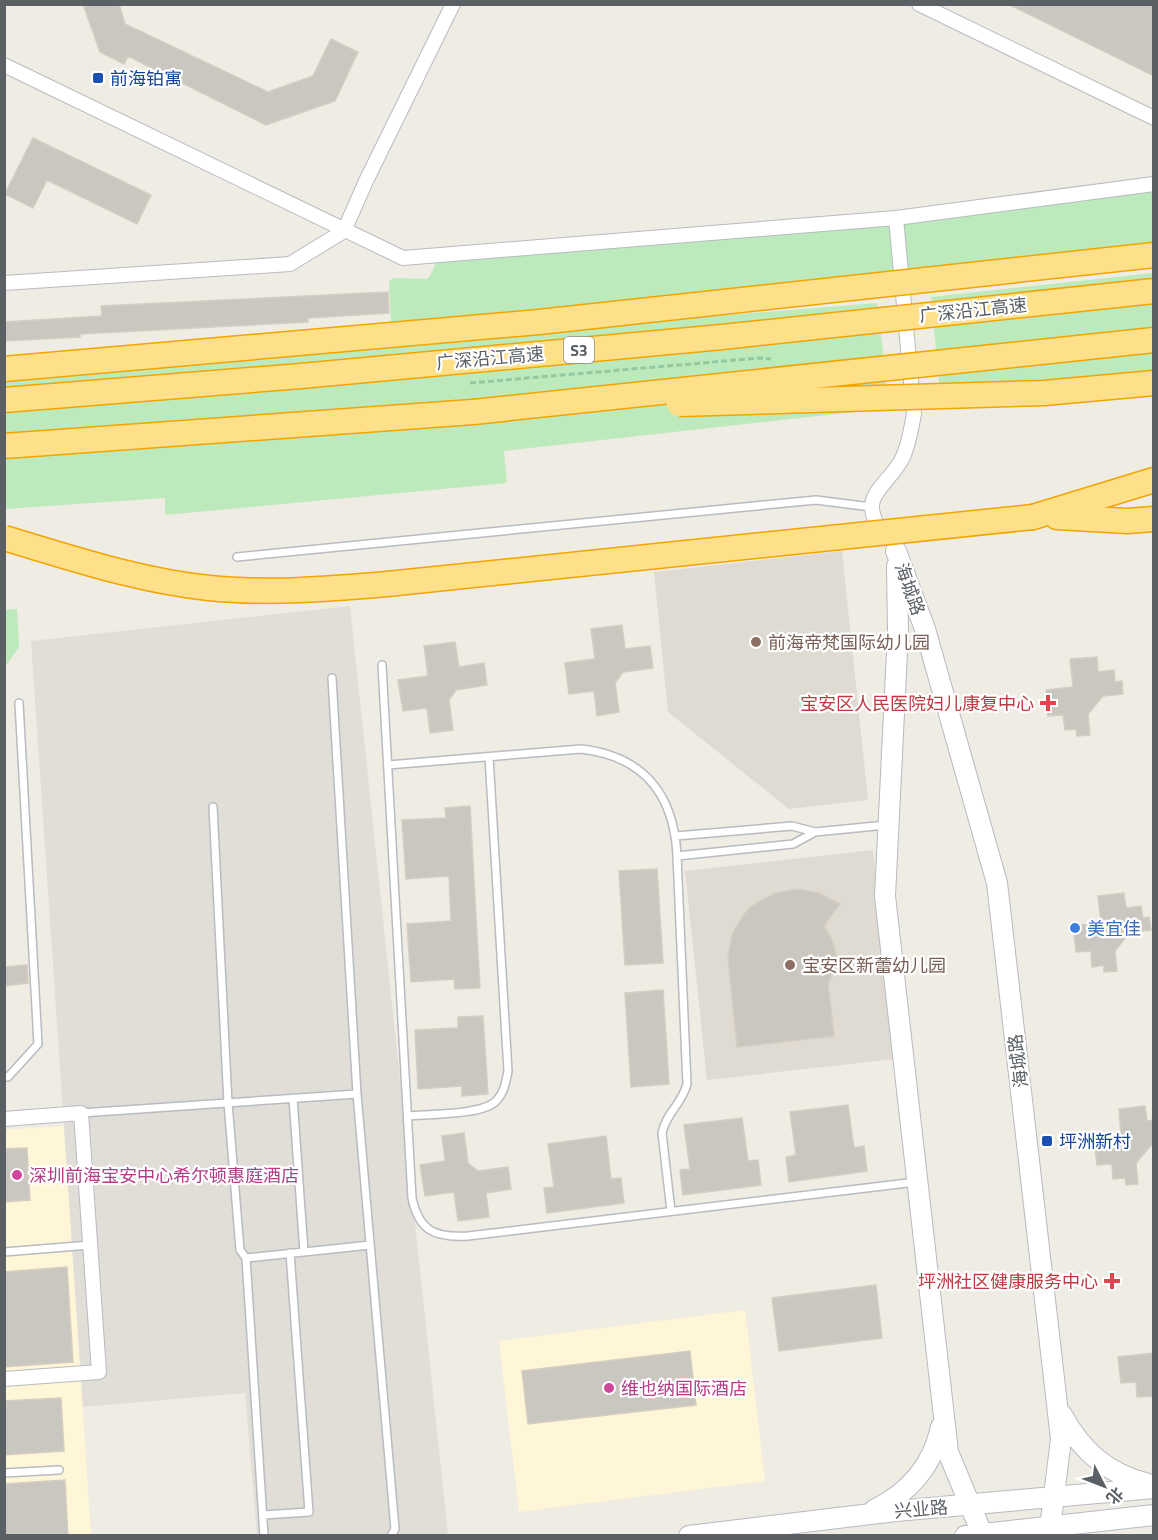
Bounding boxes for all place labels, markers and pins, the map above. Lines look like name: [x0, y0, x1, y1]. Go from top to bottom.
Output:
place label: 前海铂寓: [110, 65, 182, 92]
marker: 前海铂寓: [91, 71, 105, 85]
place label: 前海帝梵国际幼儿园: [768, 629, 930, 656]
marker: 前海帝梵国际幼儿园: [749, 635, 763, 649]
place label: 宝安区人民医院妇儿康复中心: [800, 690, 1034, 717]
marker: 宝安区人民医院妇儿康复中心: [1039, 694, 1057, 712]
place label: 美宜佳: [1087, 915, 1141, 942]
marker: 美宜佳: [1068, 921, 1082, 935]
place label: 宝安区新蕾幼儿园: [802, 952, 946, 979]
marker: 宝安区新蕾幼儿园: [783, 958, 797, 972]
place label: 坪洲新村: [1059, 1128, 1131, 1155]
marker: 坪洲新村: [1040, 1134, 1054, 1148]
place label: 深圳前海宝安中心希尔顿惠庭酒店: [29, 1162, 299, 1189]
marker: 深圳前海宝安中心希尔顿惠庭酒店: [10, 1168, 24, 1182]
place label: 坪洲社区健康服务中心: [918, 1268, 1098, 1295]
marker: 坪洲社区健康服务中心: [1103, 1272, 1121, 1290]
place label: 维也纳国际酒店: [621, 1375, 747, 1402]
marker: 维也纳国际酒店: [602, 1381, 616, 1395]

